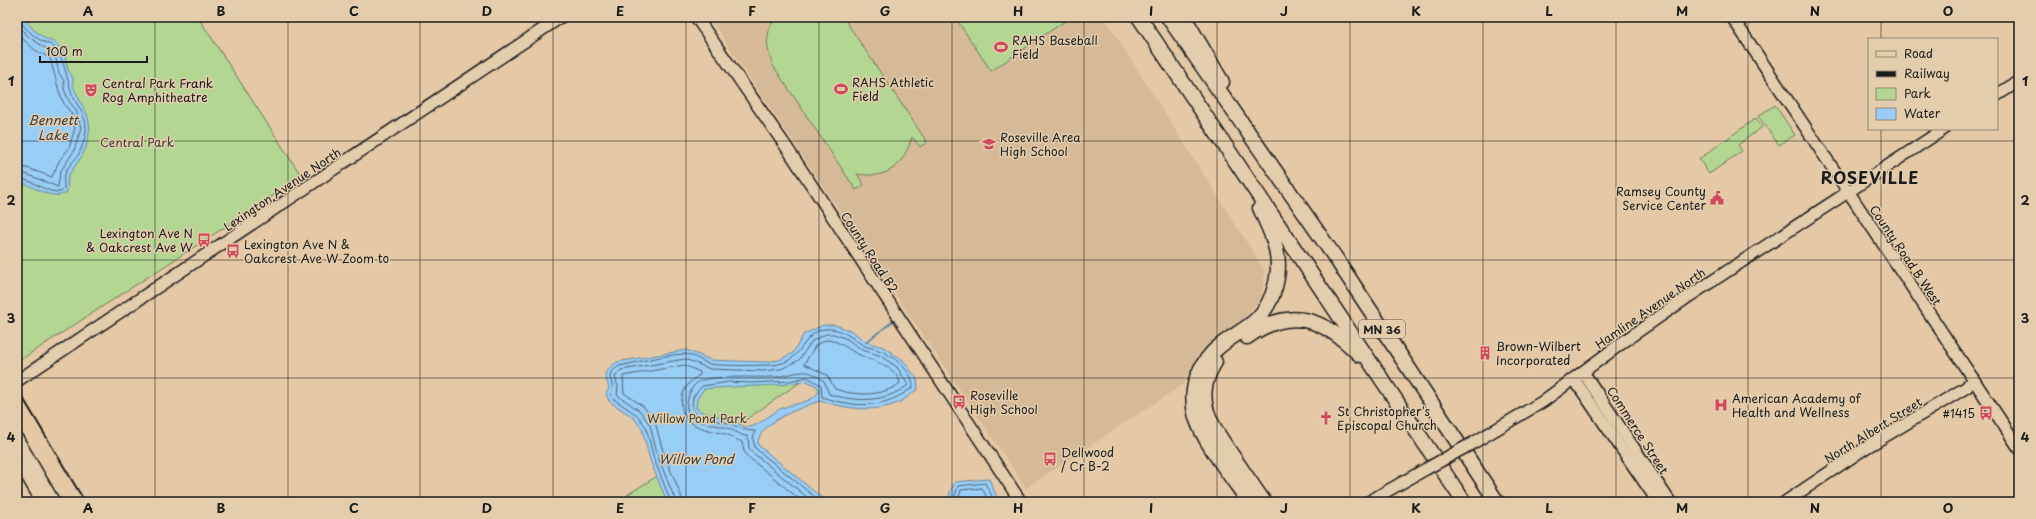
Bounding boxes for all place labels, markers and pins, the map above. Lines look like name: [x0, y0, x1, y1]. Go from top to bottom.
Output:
place label: RAHS Baseball Field: [1012, 31, 1098, 63]
sports icon: RAHS Baseball Field: [993, 39, 1009, 55]
place label: RAHS Athletic Field: [852, 73, 934, 105]
place label: Central Park Frank Rog Amphitheatre: [102, 74, 213, 106]
sports icon: RAHS Athletic Field: [833, 81, 849, 97]
theatre icon: Central Park Frank Rog Amphitheatre: [83, 82, 99, 98]
place label: Roseville Area High School: [1000, 128, 1081, 160]
school or university icon: Roseville Area High School: [981, 136, 997, 152]
place label: Ramsey County Service Center: [1616, 182, 1706, 214]
public building icon: Ramsey County Service Center: [1709, 190, 1725, 206]
place label: Lexington Ave N & Oakcrest Ave W: [86, 224, 193, 256]
bus stop icon: Lexington Ave N & Oakcrest Ave W: [196, 232, 212, 248]
place label: Lexington Ave N & Oakcrest Ave W Zoom to: [244, 235, 390, 267]
bus stop icon: Lexington Ave N & Oakcrest Ave W Zoom to: [225, 243, 241, 259]
place label: Brown-Wilbert Incorporated: [1496, 337, 1581, 369]
building icon: Brown-Wilbert Incorporated: [1477, 345, 1493, 361]
place label: Roseville High School: [970, 386, 1038, 418]
place label: American Academy of Health and Wellness: [1732, 389, 1862, 421]
bus stop icon: Roseville High School: [951, 394, 967, 410]
hospital icon: American Academy of Health and Wellness: [1713, 397, 1729, 413]
place label: St Christopher's Episcopal Church: [1337, 402, 1437, 434]
place label: #1415: [1943, 404, 1975, 422]
bus stop icon: #1415: [1978, 405, 1994, 421]
church icon: St Christopher's Episcopal Church: [1318, 410, 1334, 426]
place label: Dellwood / Cr B-2: [1061, 443, 1114, 475]
bus stop icon: Dellwood / Cr B-2: [1042, 451, 1058, 467]

